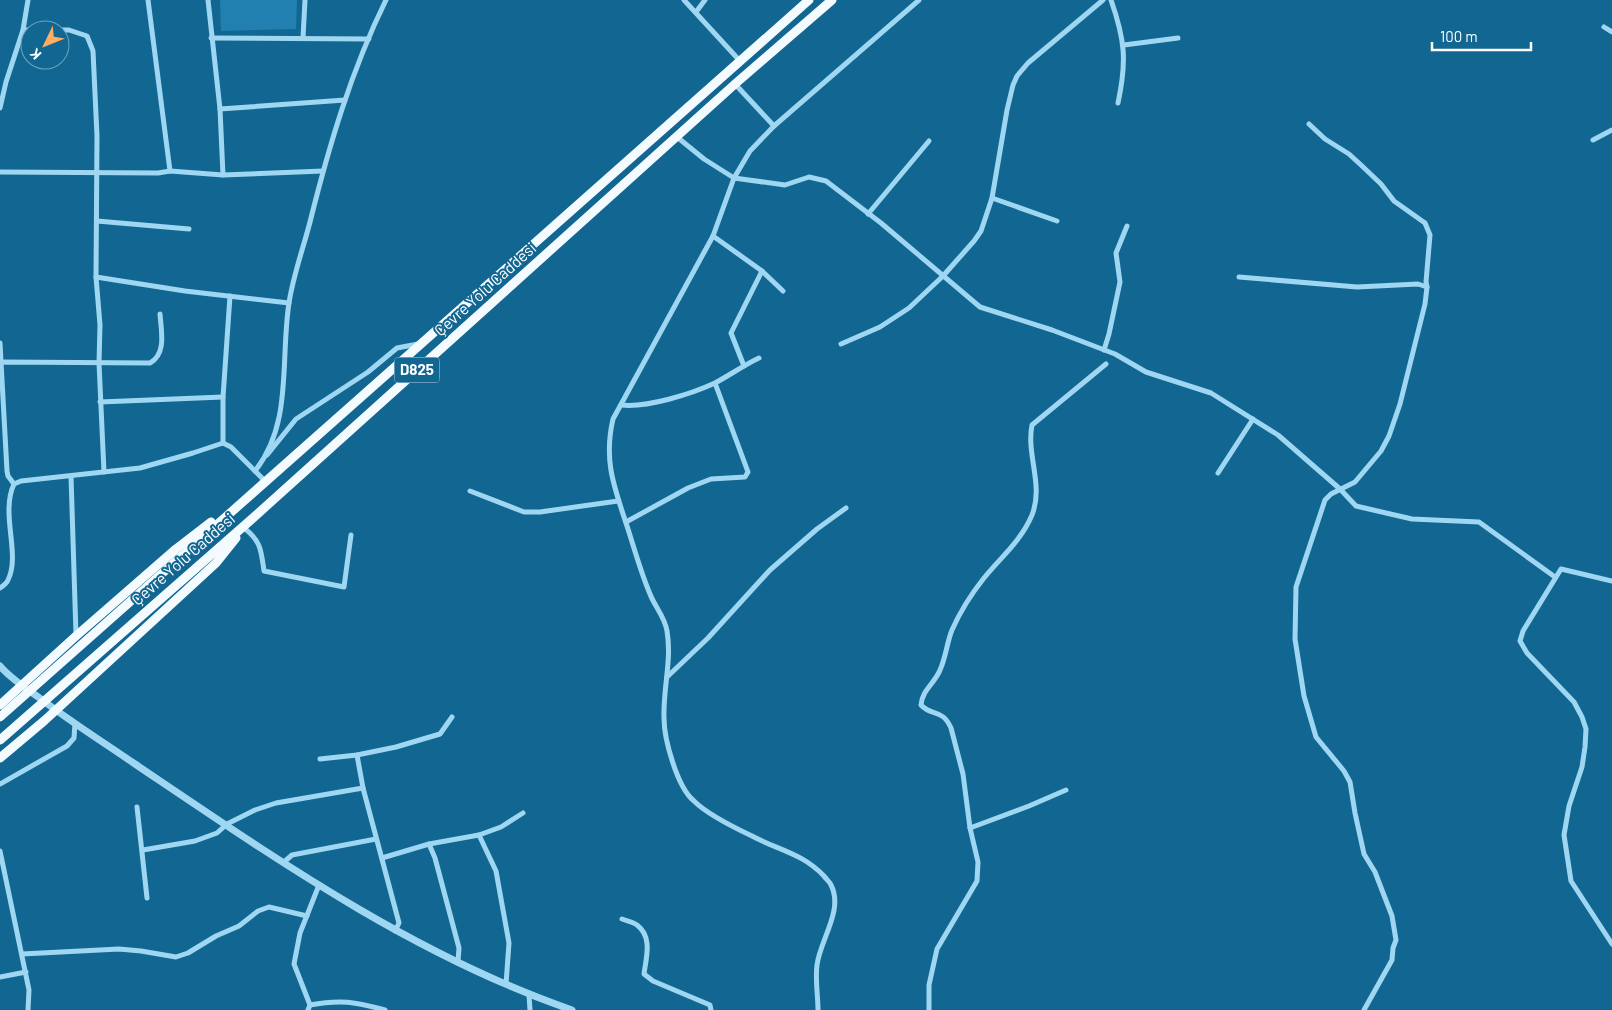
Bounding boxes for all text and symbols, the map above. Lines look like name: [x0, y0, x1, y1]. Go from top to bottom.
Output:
north arrow: [20, 20, 70, 70]
scale bar: [1432, 20, 1531, 52]
text: 100 m: [1440, 27, 1478, 45]
text: K: [26, 45, 44, 63]
street label: Çevre Yolu Caddesi: [430, 238, 540, 339]
road number: D825: [394, 358, 440, 382]
street label: Çevre Yolu Caddesi: [127, 509, 238, 609]

